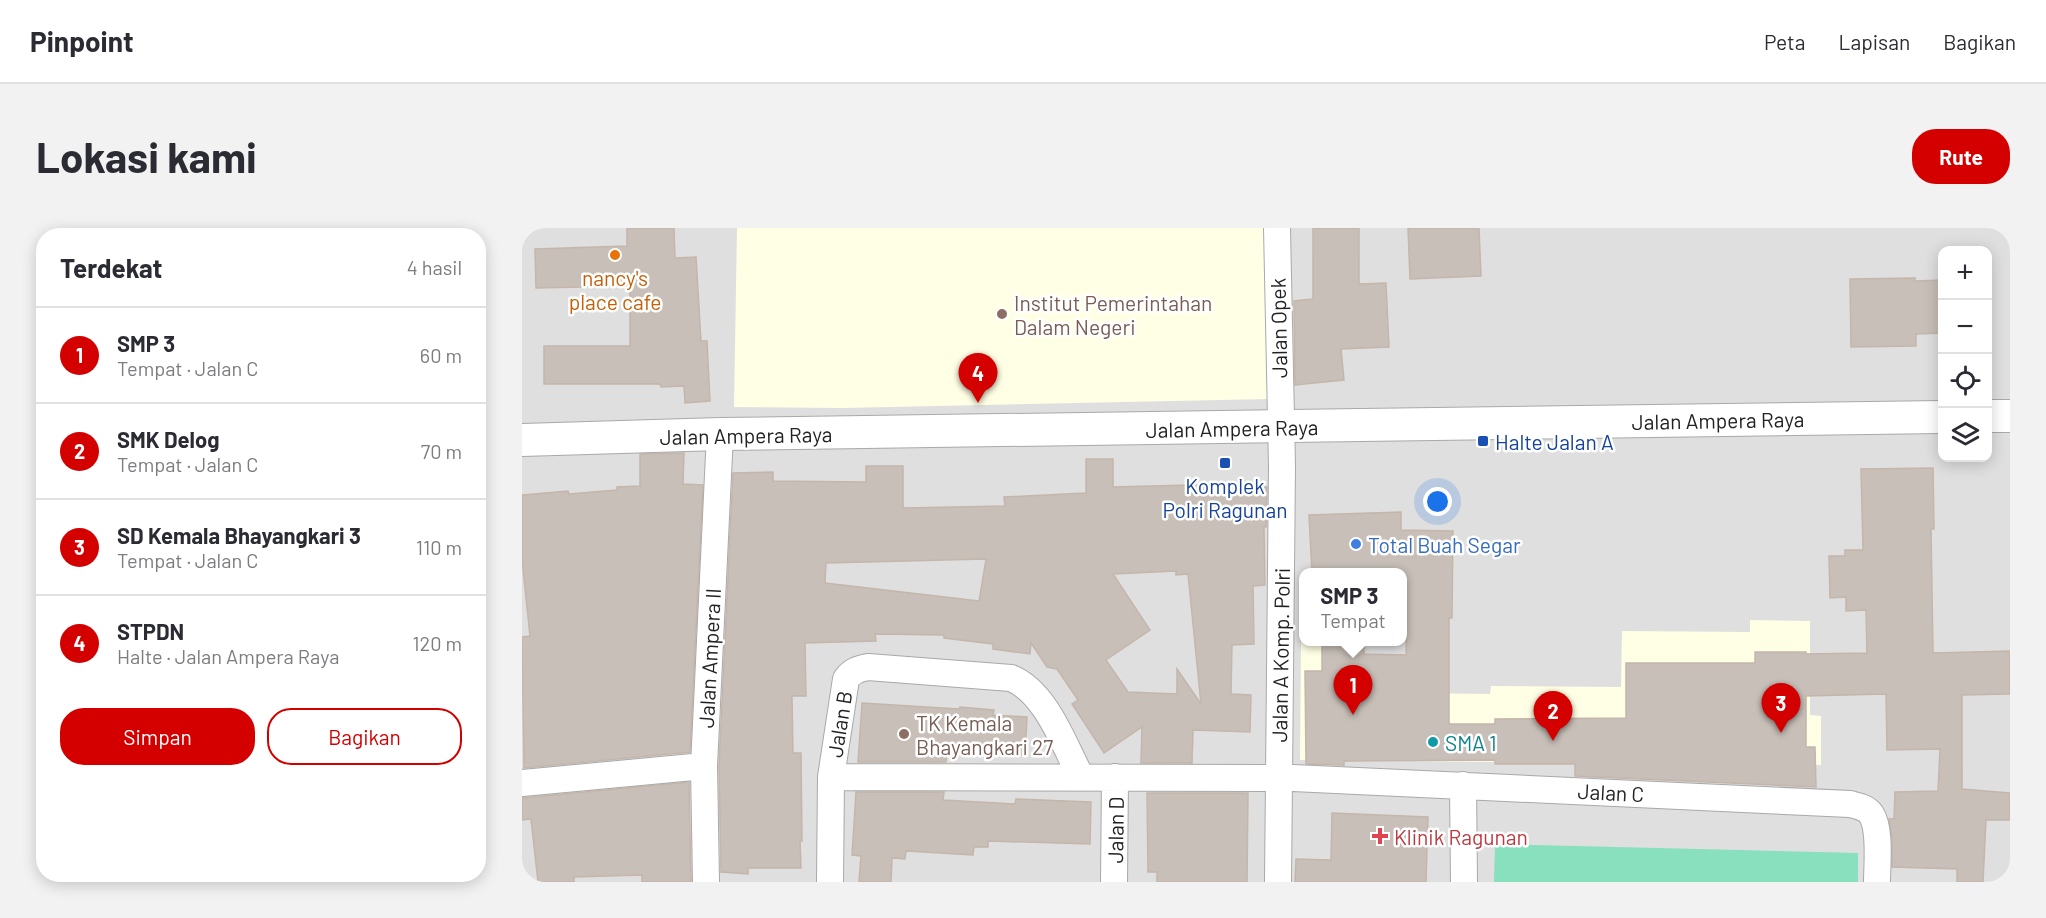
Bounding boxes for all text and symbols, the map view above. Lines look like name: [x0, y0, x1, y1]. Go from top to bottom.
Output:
text: Pinpoint: [30, 24, 134, 58]
text: Peta: [1764, 29, 1805, 54]
text: Lapisan: [1838, 29, 1910, 54]
text: Bagikan: [1943, 29, 2016, 54]
button: Rute: [1912, 129, 2010, 184]
text: Lokasi kami: [36, 131, 257, 181]
map controls: [1938, 246, 1992, 462]
button: +: [1938, 246, 1992, 300]
marker: nancy's place cafe: [608, 248, 622, 262]
text: Terdekat: [60, 252, 162, 283]
text: 4 hasil: [407, 255, 462, 279]
place label: nancy's place cafe: [569, 265, 661, 314]
street label: Jalan Opek: [1265, 278, 1291, 378]
place label: Institut Pemerintahan Dalam Negeri: [1014, 290, 1212, 339]
button: −: [1938, 300, 1992, 354]
marker: Institut Pemerintahan Dalam Negeri: [995, 307, 1009, 321]
text: SMP 3: [117, 330, 175, 356]
text: 1: [76, 343, 83, 367]
text: 60 m: [420, 343, 462, 367]
pin: 4: [958, 354, 998, 403]
button: locate: [1938, 354, 1992, 408]
text: Tempat · Jalan C: [117, 356, 258, 380]
street label: Jalan Ampera Raya: [1631, 406, 1805, 434]
button: layers: [1938, 408, 1992, 462]
street label: Jalan Ampera Raya: [1145, 414, 1319, 442]
street label: Jalan Ampera Raya: [659, 421, 833, 449]
text: SMK Delog: [117, 426, 219, 452]
place label: Halte Jalan A: [1495, 429, 1614, 454]
marker: Halte Jalan A: [1476, 434, 1490, 448]
text: 2: [74, 439, 85, 463]
text: 70 m: [421, 439, 462, 463]
text: Tempat · Jalan C: [117, 452, 258, 476]
marker: Komplek Polri Ragunan: [1218, 456, 1232, 470]
place label: Komplek Polri Ragunan: [1163, 473, 1287, 522]
your location: [1423, 487, 1452, 516]
text: SD Kemala Bhayangkari 3: [117, 522, 361, 548]
place label: Total Buah Segar: [1368, 532, 1521, 557]
text: 3: [74, 535, 85, 559]
text: 110 m: [416, 535, 462, 559]
marker: Total Buah Segar: [1349, 537, 1363, 551]
text: Tempat · Jalan C: [117, 548, 258, 572]
street label: Jalan A Komp. Polri: [1266, 567, 1294, 743]
popup: [1299, 568, 1407, 646]
text: SMP 3: [1320, 582, 1378, 608]
street label: Jalan Ampera II: [693, 587, 725, 729]
text: Tempat: [1320, 608, 1386, 632]
text: STPDN: [117, 618, 184, 644]
text: 4: [73, 631, 86, 655]
text: 120 m: [412, 631, 462, 655]
text: Halte · Jalan Ampera Raya: [117, 644, 339, 668]
pin: 1: [1334, 666, 1372, 715]
pin: 3: [1762, 684, 1800, 733]
street label: Jalan B: [821, 689, 857, 759]
pin: 2: [1534, 692, 1572, 741]
button: Simpan: [60, 708, 255, 765]
button: Bagikan: [267, 708, 462, 765]
place label: TK Kemala Bhayangkari 27: [916, 710, 1053, 759]
marker: TK Kemala Bhayangkari 27: [897, 727, 911, 741]
place label: SMA 1: [1445, 730, 1497, 755]
marker: SMA 1: [1426, 735, 1440, 749]
street label: Jalan C: [1577, 778, 1645, 806]
street label: Jalan D: [1102, 796, 1128, 864]
place label: Klinik Ragunan: [1394, 824, 1528, 849]
marker: Klinik Ragunan: [1371, 827, 1389, 845]

